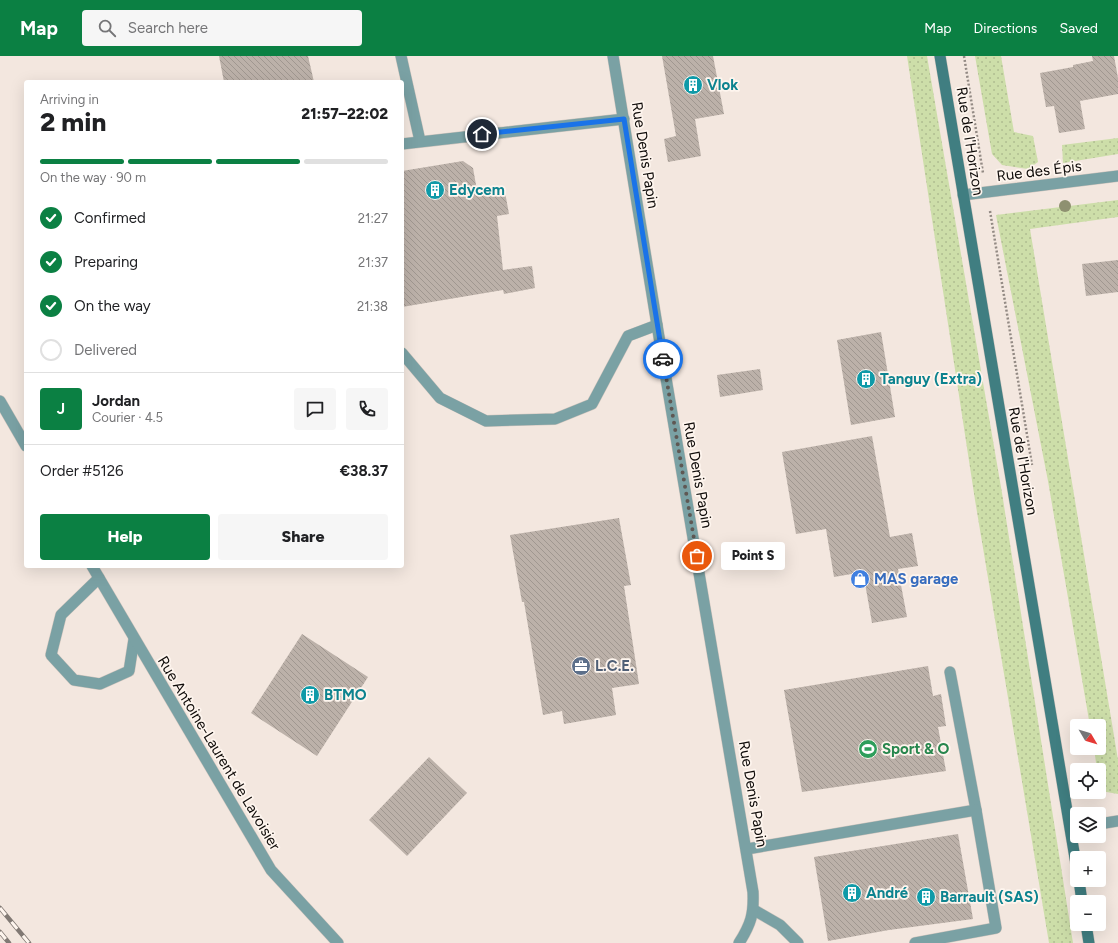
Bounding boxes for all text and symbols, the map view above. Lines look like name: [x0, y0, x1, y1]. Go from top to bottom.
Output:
search box: [82, 10, 362, 46]
text: Map: [20, 17, 58, 40]
icon: search: [96, 17, 118, 39]
text: Search here: [128, 19, 208, 37]
text: Map: [924, 20, 952, 37]
text: Directions: [974, 20, 1037, 37]
text: Saved: [1059, 20, 1098, 37]
building icon: Vlok: [682, 74, 704, 96]
place label: Vlok: [707, 76, 738, 94]
street label: Rue de l'Horizon: [953, 85, 987, 197]
text: Arriving in: [40, 92, 99, 107]
street label: Rue Denis Papin: [628, 100, 662, 210]
text: 21:57–22:02: [301, 105, 388, 123]
text: 2 min: [40, 106, 106, 138]
pin: [465, 117, 499, 151]
icon: home: [471, 123, 493, 145]
street label: Rue des Épis: [995, 157, 1083, 185]
text: On the way · 90 m: [40, 170, 146, 185]
building icon: Edycem: [424, 179, 446, 201]
place label: Edycem: [449, 181, 505, 199]
icon: check: [40, 207, 62, 229]
text: Confirmed: [74, 209, 146, 227]
text: 21:27: [358, 211, 388, 226]
icon: check: [40, 251, 62, 273]
text: Preparing: [74, 253, 138, 271]
text: 21:37: [358, 255, 388, 270]
icon: check: [40, 295, 62, 317]
text: On the way: [74, 297, 151, 315]
text: 21:38: [357, 299, 388, 314]
courier: [643, 339, 683, 379]
text: Delivered: [74, 341, 137, 359]
icon: car: [652, 348, 674, 370]
building icon: Tanguy (Extra): [855, 368, 877, 390]
place label: Tanguy (Extra): [880, 370, 982, 388]
button: chat: [294, 388, 336, 430]
button: phone: [346, 388, 388, 430]
text: Jordan: [92, 392, 140, 410]
text: J: [57, 400, 65, 418]
street label: Rue de l'Horizon: [1005, 405, 1041, 517]
text: Courier · 4.5: [92, 410, 163, 425]
street label: Rue Denis Papin: [680, 420, 716, 530]
text: Order #5126: [40, 462, 124, 480]
text: €38.37: [340, 462, 388, 480]
button: Help: [40, 514, 210, 560]
button: Share: [218, 514, 388, 560]
pin: [680, 539, 714, 573]
callout: Point S: [721, 542, 785, 570]
icon: bag: [686, 545, 708, 567]
text: Point S: [732, 548, 774, 563]
shop icon: MAS garage: [849, 568, 871, 590]
place label: MAS garage: [874, 570, 959, 588]
street label: Rue Antoine-Laurent de Lavoisier: [154, 653, 284, 853]
office icon: L.C.E.: [570, 655, 592, 677]
place label: L.C.E.: [595, 657, 634, 675]
building icon: BTMO: [299, 684, 321, 706]
place label: BTMO: [324, 686, 367, 704]
north arrow: [1070, 719, 1106, 755]
map controls: [1070, 719, 1106, 931]
sports icon: Sport & O: [857, 738, 879, 760]
street label: Rue Denis Papin: [735, 739, 771, 849]
place label: Sport & O: [882, 740, 949, 758]
button: locate: [1070, 763, 1106, 799]
button: layers: [1070, 807, 1106, 843]
button: +: [1070, 851, 1106, 887]
building icon: André: [841, 882, 863, 904]
place label: André: [866, 884, 909, 902]
building icon: Barrault (SAS): [915, 886, 937, 908]
place label: Barrault (SAS): [940, 888, 1039, 906]
button: −: [1070, 895, 1106, 931]

